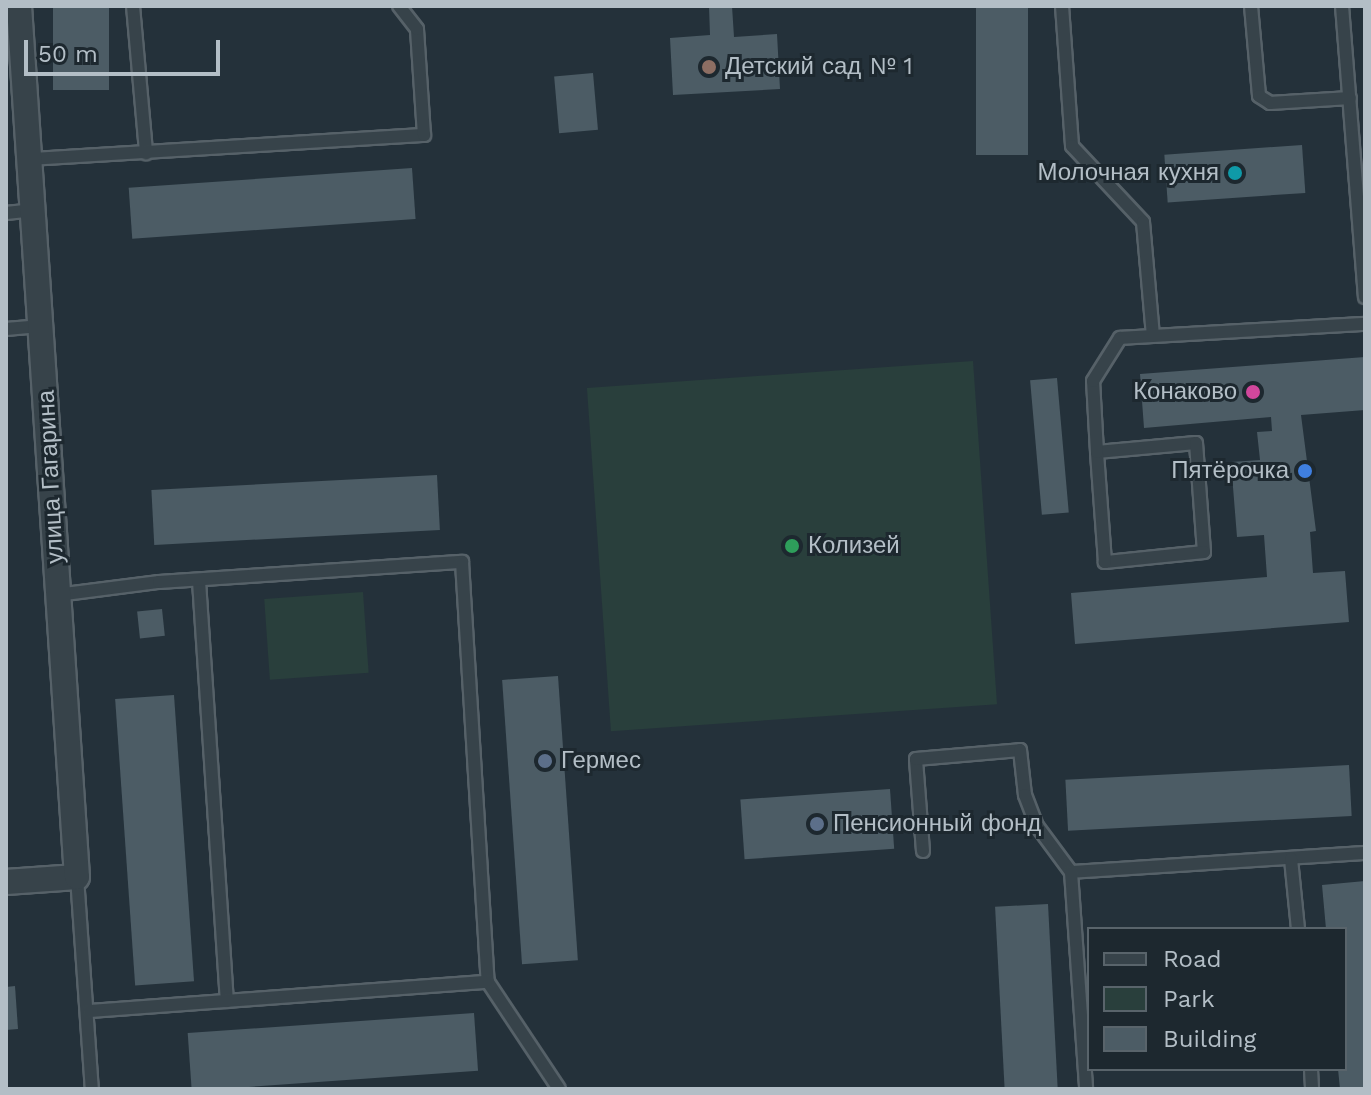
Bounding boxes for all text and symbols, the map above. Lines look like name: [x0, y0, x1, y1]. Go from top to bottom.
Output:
scale bar: [28, 24, 224, 74]
text: 50 m: [38, 40, 98, 68]
place label: Детский сад № 1: [725, 53, 913, 81]
marker: Детский сад № 1: [700, 58, 718, 76]
place label: Молочная кухня: [1038, 159, 1219, 187]
marker: Молочная кухня: [1226, 164, 1244, 182]
place label: Конаково: [1133, 378, 1237, 406]
marker: Конаково: [1244, 383, 1262, 401]
street label: улица Гагарина: [32, 389, 70, 565]
place label: Пятёрочка: [1171, 457, 1289, 485]
marker: Пятёрочка: [1296, 462, 1314, 480]
place label: Колизей: [808, 532, 900, 560]
marker: Колизей: [783, 537, 801, 555]
place label: Гермес: [561, 747, 641, 775]
marker: Гермес: [536, 752, 554, 770]
place label: Пенсионный фонд: [833, 810, 1041, 838]
marker: Пенсионный фонд: [808, 815, 826, 833]
legend: [1087, 927, 1347, 1071]
text: Road: [1163, 945, 1222, 973]
text: Park: [1163, 985, 1215, 1013]
text: Building: [1163, 1025, 1256, 1053]

